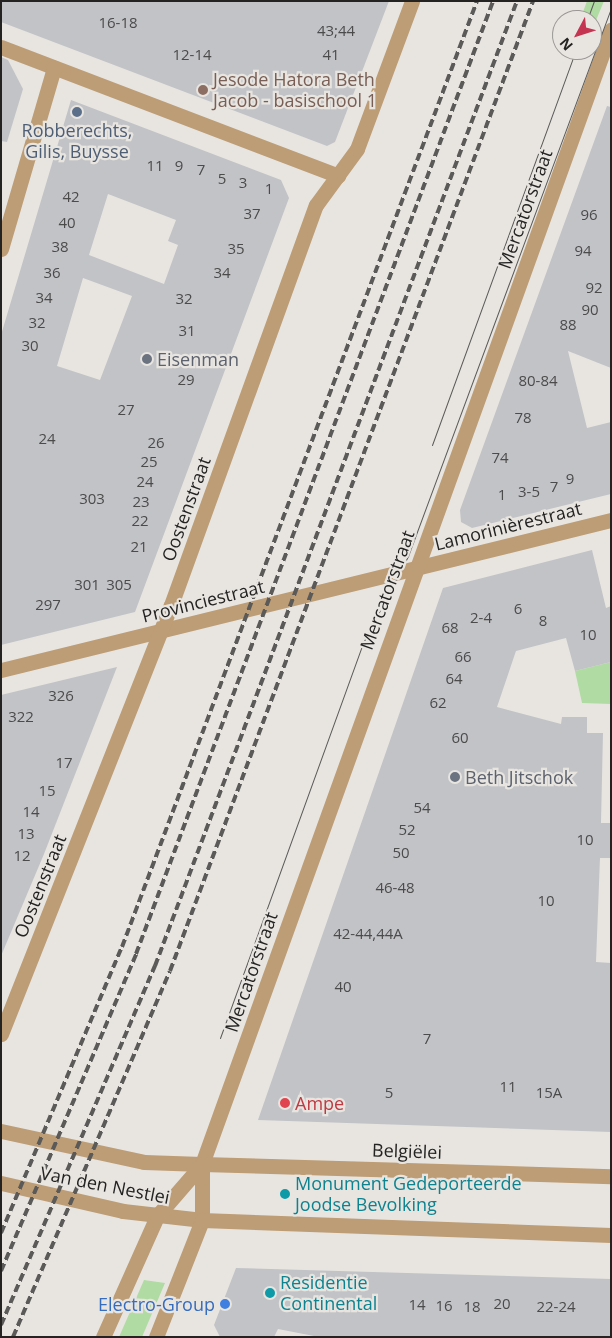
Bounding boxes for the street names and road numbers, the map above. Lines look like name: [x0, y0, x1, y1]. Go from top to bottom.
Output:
street label: Mercatorstraat: [493, 146, 557, 272]
street label: Oostenstraat: [157, 454, 215, 564]
street label: Lamorinièrestraat: [432, 497, 584, 555]
street label: Mercatorstraat: [355, 527, 419, 653]
street label: Provinciestraat: [139, 575, 267, 627]
street label: Oostenstraat: [9, 831, 71, 941]
street label: Mercatorstraat: [220, 909, 282, 1035]
street label: Belgiëlei: [372, 1139, 442, 1163]
street label: Van den Nestlei: [39, 1162, 171, 1208]

